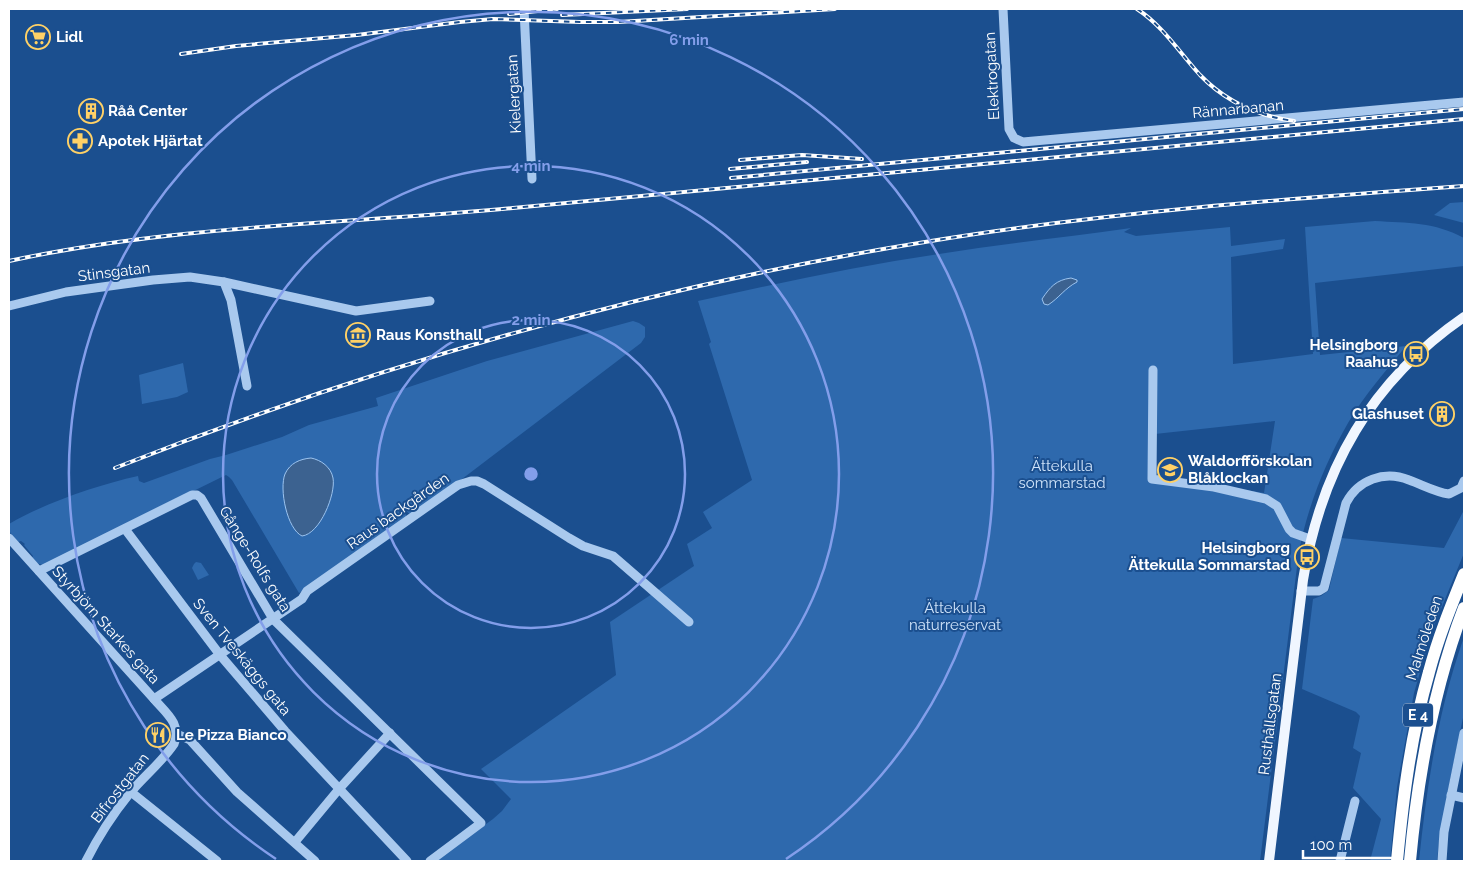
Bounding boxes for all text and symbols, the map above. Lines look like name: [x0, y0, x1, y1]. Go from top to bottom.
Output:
supermarket icon: Lidl: [25, 24, 51, 50]
place label: Lidl: [56, 28, 83, 46]
text: 6 min: [669, 31, 709, 49]
street label: Elektrogatan: [981, 31, 1003, 121]
street label: Kielergatan: [503, 54, 525, 134]
street label: Rännarbanan: [1191, 96, 1285, 122]
building icon: Råå Center: [78, 98, 104, 124]
place label: Råå Center: [108, 102, 188, 120]
pharmacy icon: Apotek Hjärtat: [67, 128, 93, 154]
place label: Apotek Hjärtat: [98, 132, 203, 150]
text: 4 min: [511, 157, 551, 175]
street label: Stinsgatan: [77, 259, 151, 285]
text: 2 min: [512, 311, 550, 329]
museum icon: Raus Konsthall: [345, 322, 371, 348]
place label: Raus Konsthall: [376, 326, 483, 344]
place label: Helsingborg Raahus: [1310, 336, 1398, 371]
bus stop icon: Helsingborg Raahus: [1403, 341, 1429, 367]
building icon: Glashuset: [1429, 401, 1455, 427]
place label: Glashuset: [1352, 405, 1424, 423]
place label: Waldorfförskolan Blåklockan: [1188, 452, 1312, 487]
park label: Ättekulla sommarstad: [1019, 456, 1105, 492]
school or university icon: Waldorfförskolan Blåklockan: [1157, 457, 1183, 483]
centre of rings: [522, 465, 540, 483]
street label: Raus backgården: [344, 469, 452, 553]
street label: Gånge-Rolfs gata: [215, 503, 295, 615]
place label: Helsingborg Ättekulla Sommarstad: [1129, 539, 1290, 574]
bus stop icon: Helsingborg Ättekulla Sommarstad: [1294, 544, 1320, 570]
street label: Styrbjörn Starkes gata: [48, 562, 164, 688]
street label: Malmöleden: [1402, 593, 1446, 683]
street label: Sven Tveskäggs gata: [189, 595, 295, 719]
park label: Ättekulla naturreservat: [909, 598, 1001, 634]
street label: Rusthållsgatan: [1255, 672, 1285, 776]
road number: E 4: [1403, 704, 1433, 726]
restaurant icon: Le Pizza Bianco: [145, 722, 171, 748]
place label: Le Pizza Bianco: [176, 726, 287, 744]
street label: Bifrostgatan: [87, 750, 153, 826]
scale bar: [1303, 828, 1399, 860]
text: 100 m: [1310, 836, 1352, 854]

